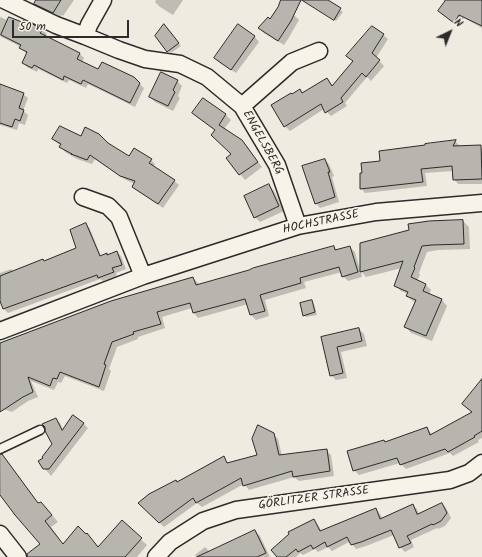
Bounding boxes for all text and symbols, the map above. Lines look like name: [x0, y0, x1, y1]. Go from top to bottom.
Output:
scale bar: [14, 12, 131, 38]
north arrow: [430, 12, 470, 52]
text: N: [449, 14, 467, 32]
text: 50 m: [19, 17, 46, 36]
street label: ENGELSBERG: [238, 108, 286, 178]
street label: HOCHSTRASSE: [282, 208, 360, 238]
street label: GÖRLITZER STRASSE: [258, 484, 370, 514]

